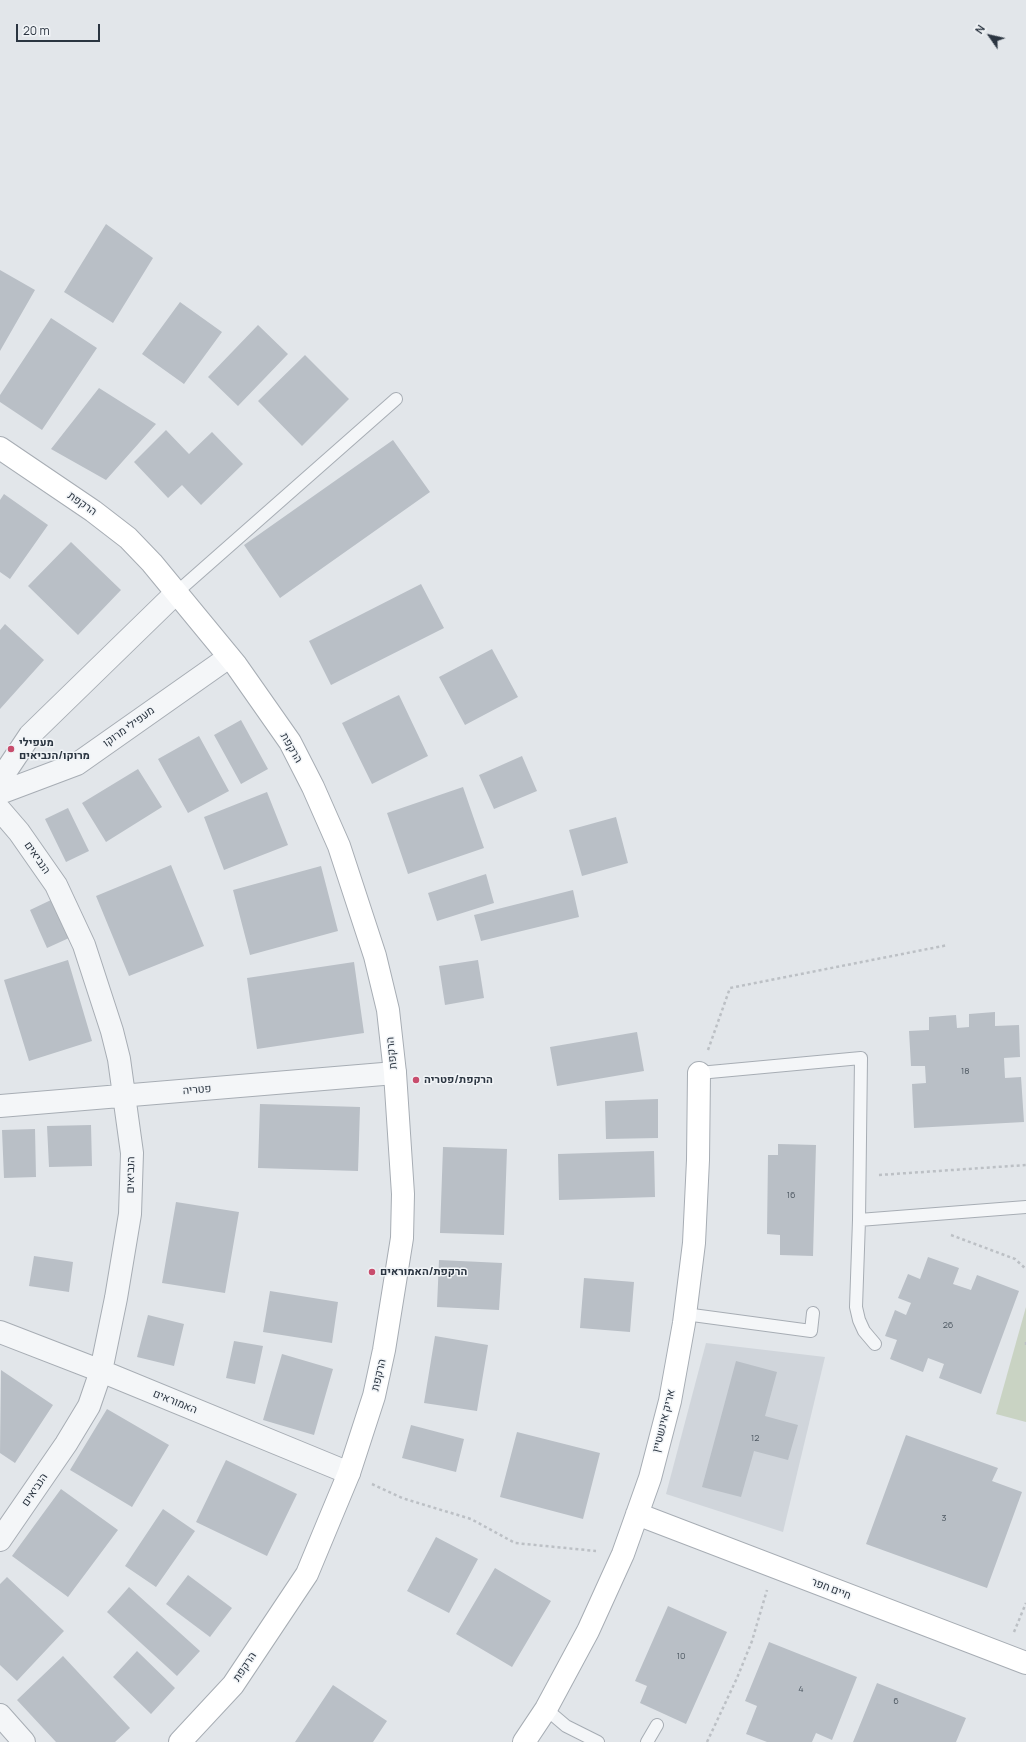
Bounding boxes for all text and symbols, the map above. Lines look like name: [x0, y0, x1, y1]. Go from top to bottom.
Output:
scale bar: [18, 16, 102, 42]
north arrow: [970, 16, 1010, 56]
text: 20 m: [23, 22, 50, 39]
text: N: [971, 22, 988, 36]
street label: הרקפת: [65, 489, 99, 519]
street label: מעפילי מרוקו: [101, 704, 157, 750]
street label: הרקפת: [277, 731, 305, 765]
place label: מעפילי מרוקו/הנביאים: [19, 736, 90, 762]
marker: מעפילי מרוקו/הנביאים: [6, 744, 16, 754]
street label: הנביאים: [21, 839, 53, 877]
street label: הרקפת: [384, 1036, 400, 1070]
house number: 18: [961, 1066, 969, 1076]
place label: הרקפת/פטריה: [424, 1073, 493, 1087]
marker: הרקפת/פטריה: [411, 1075, 421, 1085]
street label: פטריה: [182, 1082, 212, 1098]
street label: הנביאים: [124, 1156, 138, 1194]
house number: 16: [786, 1190, 796, 1200]
place label: הרקפת/האמוראים: [380, 1265, 467, 1279]
marker: הרקפת/האמוראים: [367, 1267, 377, 1277]
house number: 26: [943, 1320, 953, 1330]
street label: הרקפת: [369, 1358, 389, 1392]
street label: האמוראים: [151, 1387, 199, 1417]
street label: אריק אינשטיין: [650, 1388, 678, 1454]
house number: 12: [751, 1433, 759, 1443]
street label: הנביאים: [19, 1471, 51, 1509]
house number: 3: [942, 1513, 946, 1523]
street label: חיים חפר: [809, 1575, 853, 1603]
street label: הרקפת: [230, 1650, 260, 1684]
house number: 10: [677, 1651, 685, 1661]
house number: 4: [798, 1684, 804, 1694]
house number: 6: [893, 1696, 899, 1706]

